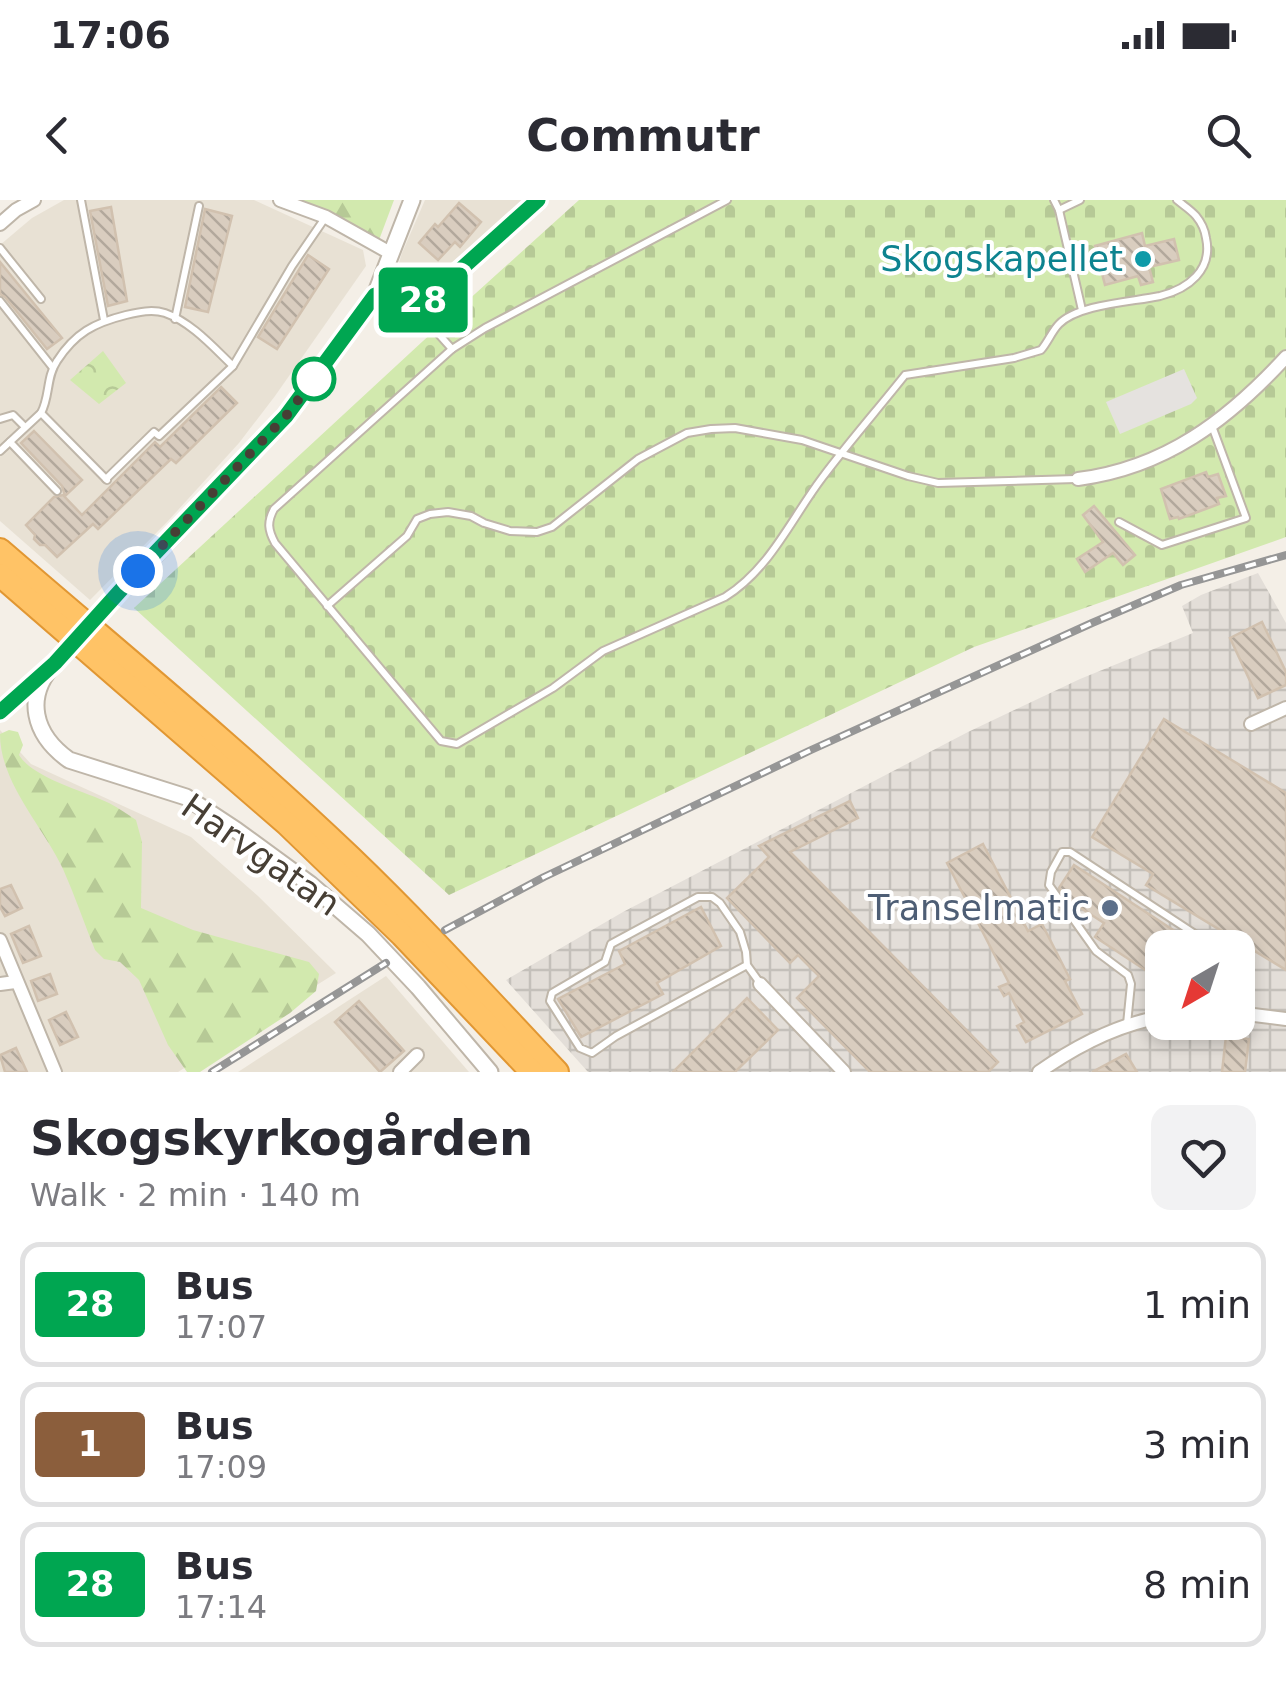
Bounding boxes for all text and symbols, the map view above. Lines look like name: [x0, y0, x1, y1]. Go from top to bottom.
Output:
text: 17:06: [50, 13, 171, 57]
icon: back: [30, 108, 85, 163]
icon: search: [1201, 108, 1256, 163]
text: Commutr: [526, 109, 760, 162]
place label: Skogskapellet: [880, 239, 1123, 279]
marker: Skogskapellet: [1132, 248, 1154, 270]
line badge: 28: [378, 268, 468, 332]
text: 28: [399, 280, 447, 320]
unlabelled marker: [293, 358, 335, 400]
your location: [113, 546, 163, 596]
street label: Harvgatan: [174, 786, 348, 924]
place label: Transelmatic: [867, 888, 1090, 928]
marker: Transelmatic: [1099, 897, 1121, 919]
north arrow: [1145, 930, 1255, 1040]
map controls: [1145, 930, 1255, 1040]
button: heart: [1151, 1105, 1256, 1210]
text: Skogskyrkogården: [30, 1110, 533, 1166]
text: Walk · 2 min · 140 m: [30, 1176, 361, 1214]
text: Bus: [175, 1264, 254, 1308]
text: 1 min: [1143, 1283, 1251, 1327]
text: 28: [66, 1284, 114, 1324]
text: 17:07: [175, 1308, 267, 1346]
text: Bus: [175, 1404, 254, 1448]
text: 3 min: [1143, 1423, 1251, 1467]
text: 1: [78, 1424, 102, 1464]
text: 17:09: [175, 1448, 267, 1486]
text: Bus: [175, 1544, 254, 1588]
text: 8 min: [1143, 1563, 1251, 1607]
text: 28: [66, 1564, 114, 1604]
text: 17:14: [175, 1588, 267, 1626]

